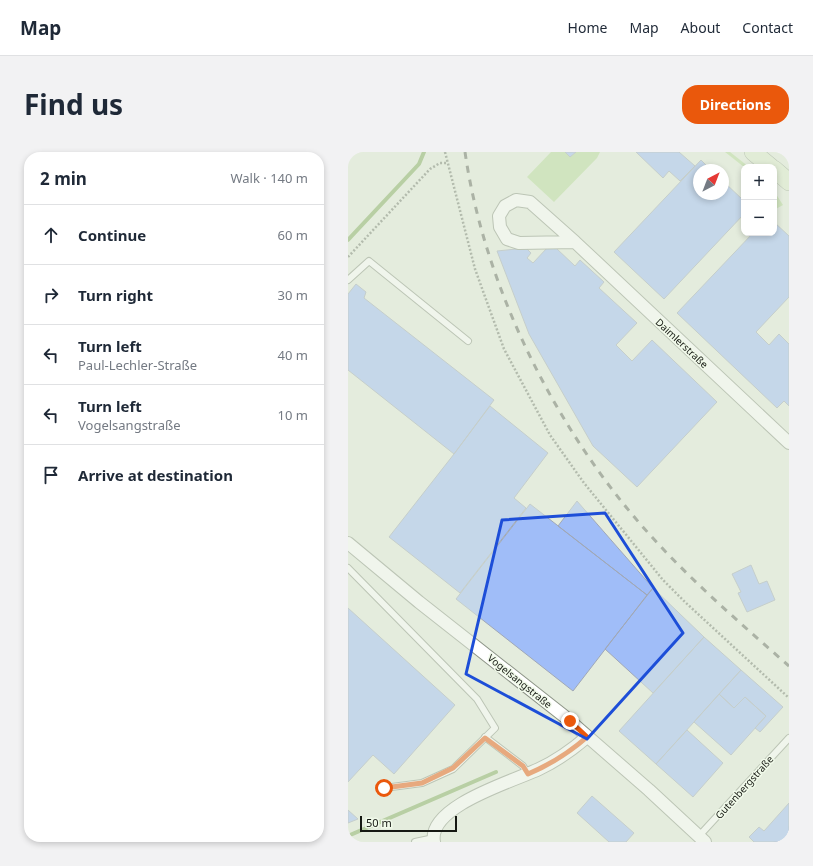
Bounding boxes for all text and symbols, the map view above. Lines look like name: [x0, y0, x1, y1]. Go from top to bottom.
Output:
text: Map: [20, 15, 61, 41]
text: Home: [568, 18, 607, 37]
text: Map: [629, 18, 659, 37]
text: About: [681, 18, 720, 37]
text: Contact: [742, 18, 793, 37]
text: Find us: [24, 85, 123, 123]
button: Directions: [682, 85, 789, 124]
north arrow: [693, 164, 729, 200]
map controls: [741, 164, 777, 236]
button: +: [741, 164, 777, 200]
text: 2 min: [40, 167, 87, 190]
text: Walk · 140 m: [230, 169, 308, 187]
button: −: [741, 200, 777, 236]
icon: ahead: [40, 224, 62, 246]
text: Continue: [78, 225, 146, 245]
text: 60 m: [278, 226, 308, 244]
icon: right: [40, 284, 62, 306]
text: Turn right: [78, 285, 153, 305]
text: 30 m: [278, 286, 308, 304]
street label: Daimlerstraße: [653, 315, 712, 371]
text: Turn left: [78, 336, 142, 356]
icon: left: [40, 344, 62, 366]
text: 40 m: [278, 346, 308, 364]
text: Paul-Lechler-Straße: [78, 356, 197, 374]
text: Turn left: [78, 396, 142, 416]
icon: left: [40, 404, 62, 426]
text: 10 m: [278, 406, 308, 424]
text: Vogelsangstraße: [78, 416, 181, 434]
icon: arrive: [40, 464, 62, 486]
text: Arrive at destination: [78, 465, 233, 485]
street label: Vogelsangstraße: [485, 651, 555, 711]
route end: [561, 712, 579, 730]
street label: Gutenbergstraße: [712, 752, 776, 822]
route start: [375, 779, 393, 797]
scale bar: [360, 814, 457, 833]
text: 50 m: [366, 815, 392, 830]

